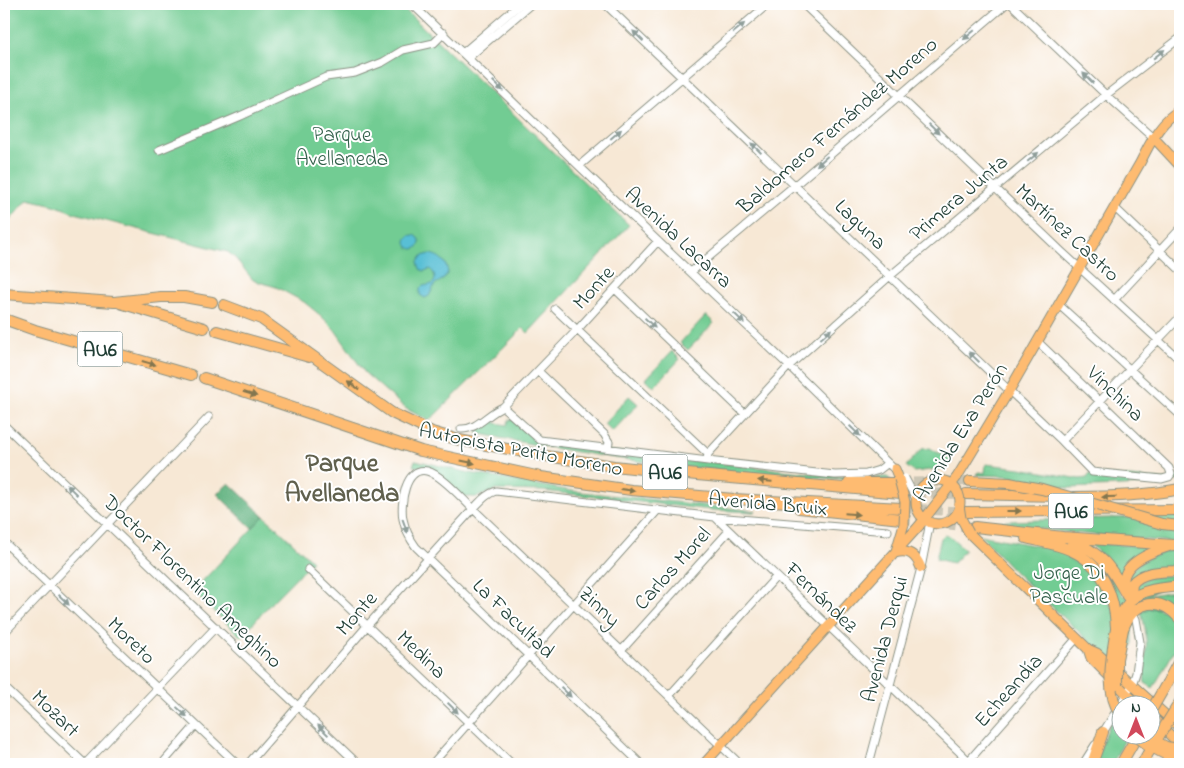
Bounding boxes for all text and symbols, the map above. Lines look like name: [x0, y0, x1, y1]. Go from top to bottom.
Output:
one-way arrow: [732, 23, 745, 34]
one-way arrow: [633, 30, 645, 42]
one-way arrow: [962, 30, 975, 41]
street label: Baldomero Fernández Moreno: [731, 31, 945, 223]
one-way arrow: [1152, 49, 1166, 59]
one-way arrow: [1083, 72, 1095, 84]
one-way arrow: [492, 80, 504, 92]
park label: Parque Avellaneda: [296, 121, 388, 175]
one-way arrow: [928, 123, 940, 135]
one-way arrow: [609, 129, 622, 140]
one-way arrow: [750, 142, 762, 154]
street label: Primera Junta: [903, 148, 1015, 249]
one-way arrow: [1026, 151, 1039, 162]
one-way arrow: [816, 156, 829, 167]
street label: Martínez Castro: [1008, 177, 1126, 290]
street label: Avenida Lacarra: [617, 181, 738, 296]
street label: Laguna: [825, 193, 892, 259]
street label: Monte: [566, 259, 623, 317]
one-way arrow: [732, 312, 744, 324]
one-way arrow: [643, 317, 655, 329]
one-way arrow: [819, 328, 832, 339]
road number: AU6: [78, 332, 122, 366]
one-way arrow: [968, 351, 980, 363]
street label: Avenida Eva Perón: [907, 358, 1017, 508]
one-way arrow: [141, 359, 156, 367]
street label: Vinchina: [1078, 359, 1150, 429]
one-way arrow: [346, 380, 359, 390]
one-way arrow: [243, 390, 258, 398]
street label: Autopista Perito Moreno: [416, 416, 625, 485]
one-way arrow: [849, 425, 861, 437]
district label: Parque Avellaneda: [285, 446, 399, 514]
road number: AU6: [642, 454, 688, 490]
one-way arrow: [461, 458, 476, 466]
one-way arrow: [757, 477, 773, 485]
one-way arrow: [67, 484, 79, 496]
street label: Avenida Bruix: [707, 485, 829, 525]
one-way arrow: [621, 486, 637, 494]
street label: Doctor Florentino Ameghino: [93, 488, 288, 678]
one-way arrow: [1101, 493, 1117, 501]
road number: AU6: [1048, 494, 1094, 528]
one-way arrow: [1006, 507, 1022, 515]
one-way arrow: [844, 511, 860, 519]
one-way arrow: [402, 519, 410, 534]
street label: Carlos Morel: [628, 521, 719, 618]
street label: Fernández: [777, 555, 864, 641]
park label: Jorge Di Pascuale: [1030, 559, 1109, 613]
street label: La Facultad: [465, 572, 561, 667]
street label: Avenida Derqui: [855, 573, 917, 706]
street label: Zinny: [570, 580, 626, 636]
street label: Monte: [330, 585, 386, 643]
one-way arrow: [58, 594, 70, 606]
street label: Moreto: [99, 611, 162, 672]
street label: Medina: [389, 624, 452, 687]
street label: Echeandía: [968, 648, 1051, 735]
street label: Mozart: [24, 684, 86, 745]
one-way arrow: [560, 686, 572, 698]
north arrow: [1112, 696, 1162, 746]
text: N: [1131, 698, 1141, 719]
one-way arrow: [447, 702, 459, 714]
one-way arrow: [176, 706, 188, 718]
one-way arrow: [317, 724, 329, 736]

